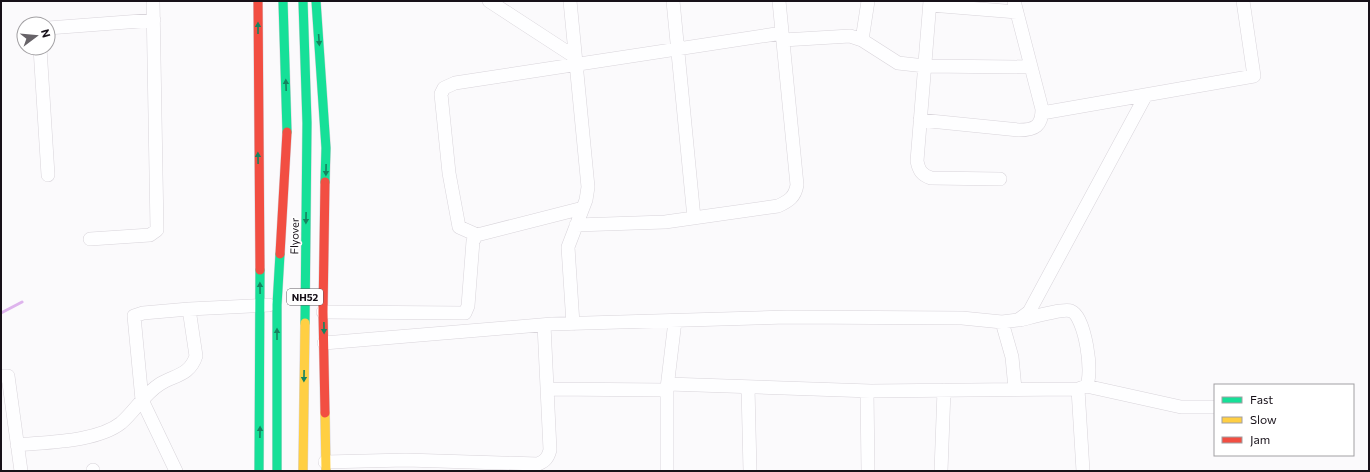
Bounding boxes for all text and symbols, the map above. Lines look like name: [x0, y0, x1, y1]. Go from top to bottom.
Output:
north arrow: [16, 16, 56, 56]
one-way arrow: [255, 21, 261, 34]
text: N: [39, 27, 53, 39]
one-way arrow: [315, 34, 322, 46]
one-way arrow: [282, 79, 289, 91]
one-way arrow: [255, 151, 261, 164]
one-way arrow: [323, 164, 329, 177]
one-way arrow: [303, 212, 309, 225]
street label: Flyover: [287, 217, 301, 254]
one-way arrow: [257, 281, 263, 294]
road number: NH52: [287, 289, 323, 305]
one-way arrow: [320, 322, 327, 334]
one-way arrow: [274, 327, 280, 340]
one-way arrow: [301, 370, 307, 383]
legend: [1214, 384, 1354, 456]
text: Fast: [1250, 392, 1273, 406]
text: Slow: [1250, 412, 1277, 426]
one-way arrow: [257, 425, 263, 438]
text: Jam: [1250, 432, 1270, 447]

